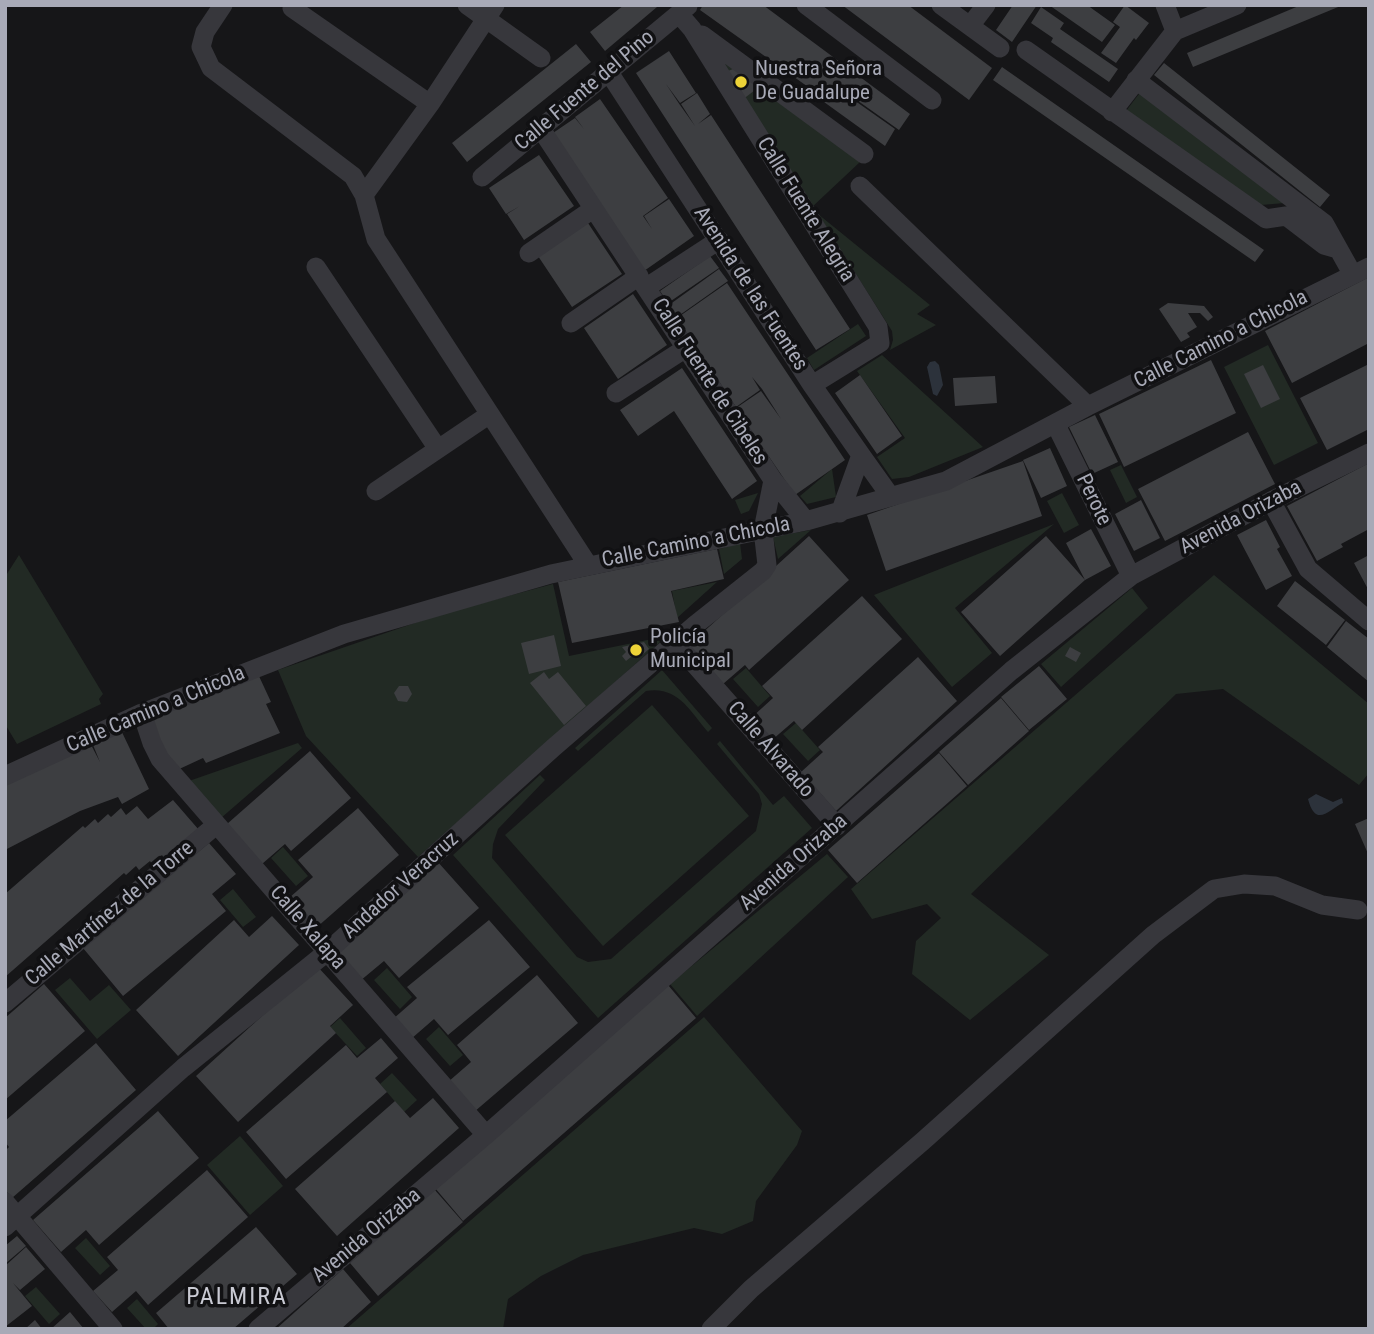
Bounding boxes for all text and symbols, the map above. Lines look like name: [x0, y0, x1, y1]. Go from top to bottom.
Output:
street label: Calle Fuente del Pino: [510, 25, 660, 157]
place label: Nuestra Señora De Guadalupe: [755, 57, 882, 107]
marker: Nuestra Señora De Guadalupe: [733, 74, 749, 90]
street label: Calle Fuente Alegria: [750, 133, 860, 287]
street label: Avenida de las Fuentes: [688, 202, 812, 376]
street label: Calle Camino a Chicola: [1130, 285, 1312, 395]
street label: Calle Fuente de Cibeles: [646, 294, 772, 470]
street label: Perote: [1070, 470, 1116, 530]
street label: Avenida Orizaba: [1176, 475, 1306, 561]
street label: Calle Camino a Chicola: [600, 512, 792, 574]
place label: Policía Municipal: [650, 625, 731, 675]
marker: Policía Municipal: [628, 642, 644, 658]
street label: Calle Camino a Chicola: [63, 661, 249, 759]
street label: Calle Alvarado: [721, 697, 819, 803]
street label: Avenida Orizaba: [735, 809, 853, 917]
street label: Andador Veracruz: [338, 827, 464, 945]
street label: Calle Martínez de la Torre: [21, 836, 199, 992]
street label: Calle Xalapa: [264, 881, 350, 975]
street label: Avenida Orizaba: [308, 1183, 426, 1289]
district label: PALMIRA: [187, 1284, 287, 1312]

